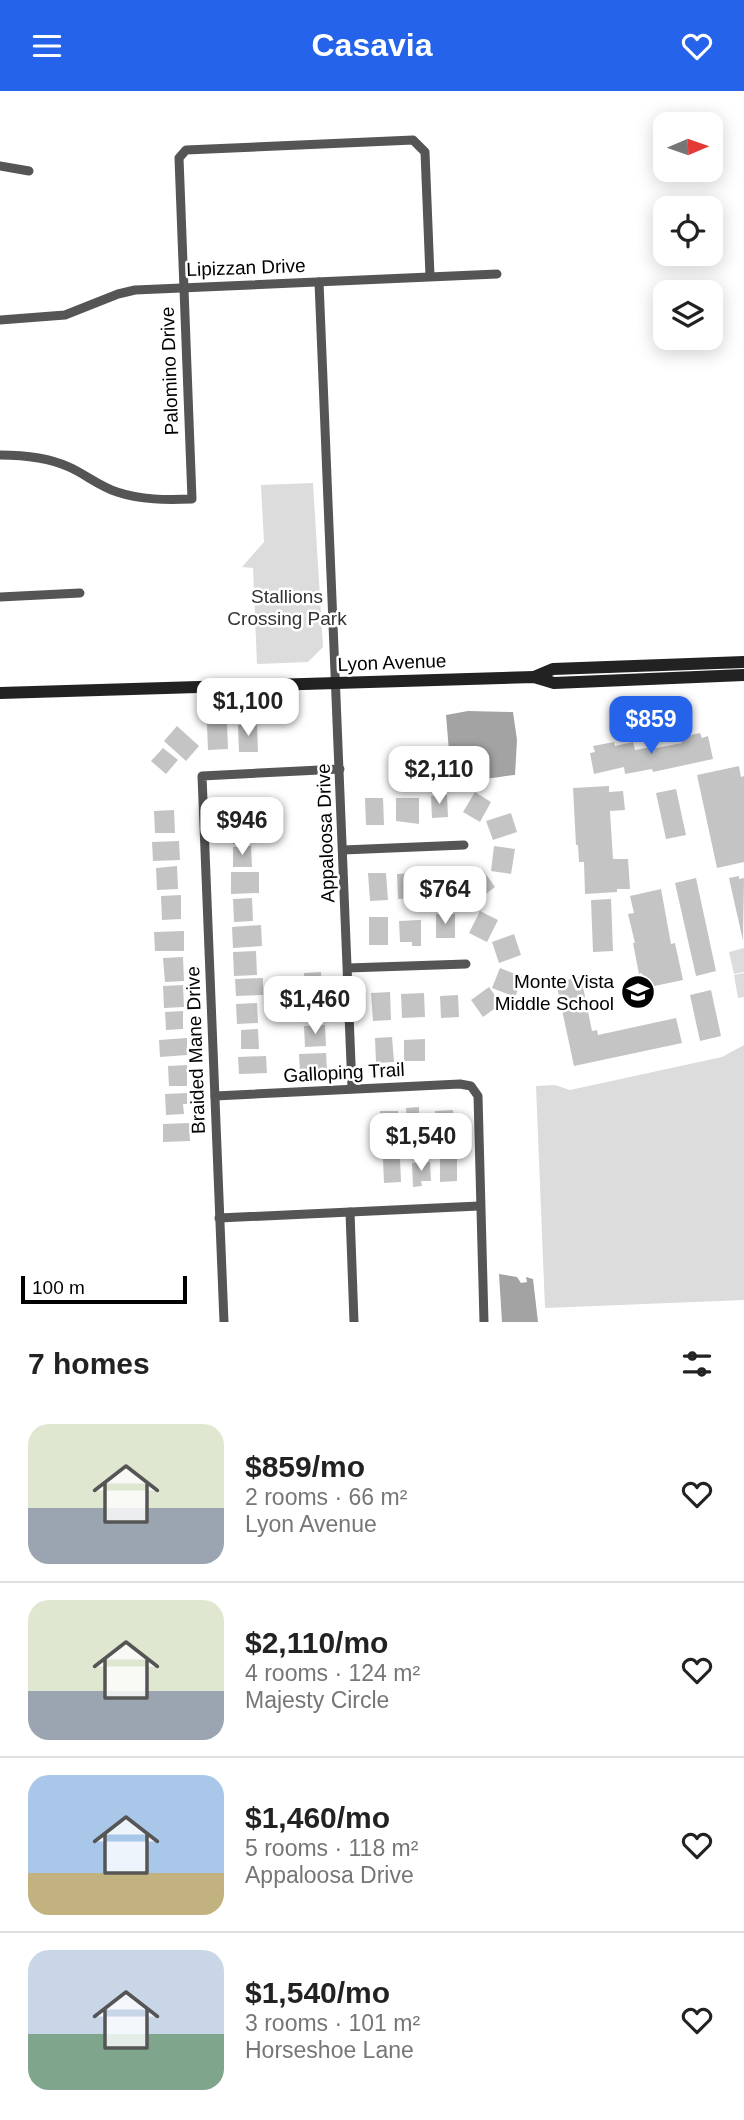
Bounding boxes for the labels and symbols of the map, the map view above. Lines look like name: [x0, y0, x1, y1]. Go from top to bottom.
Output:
north arrow: [653, 112, 723, 182]
street label: Lipizzan Drive: [186, 255, 306, 280]
street label: Palomino Drive: [157, 306, 182, 436]
park label: Stallions Crossing Park: [227, 586, 347, 629]
street label: Lyon Avenue: [337, 650, 447, 675]
pin: $1,100: [191, 679, 305, 738]
pin: $859: [610, 697, 692, 756]
pin: $2,110: [382, 747, 496, 806]
street label: Appaloosa Drive: [313, 763, 338, 903]
pin: $946: [201, 797, 283, 857]
pin: $764: [404, 867, 486, 926]
street label: Braided Mane Drive: [182, 966, 209, 1134]
place label: Monte Vista Middle School: [495, 971, 614, 1014]
school or university icon: Monte Vista Middle School: [619, 973, 657, 1011]
pin: $1,460: [258, 977, 372, 1036]
street label: Galloping Trail: [283, 1059, 405, 1086]
pin: $1,540: [364, 1114, 478, 1173]
scale bar: [21, 1273, 187, 1305]

